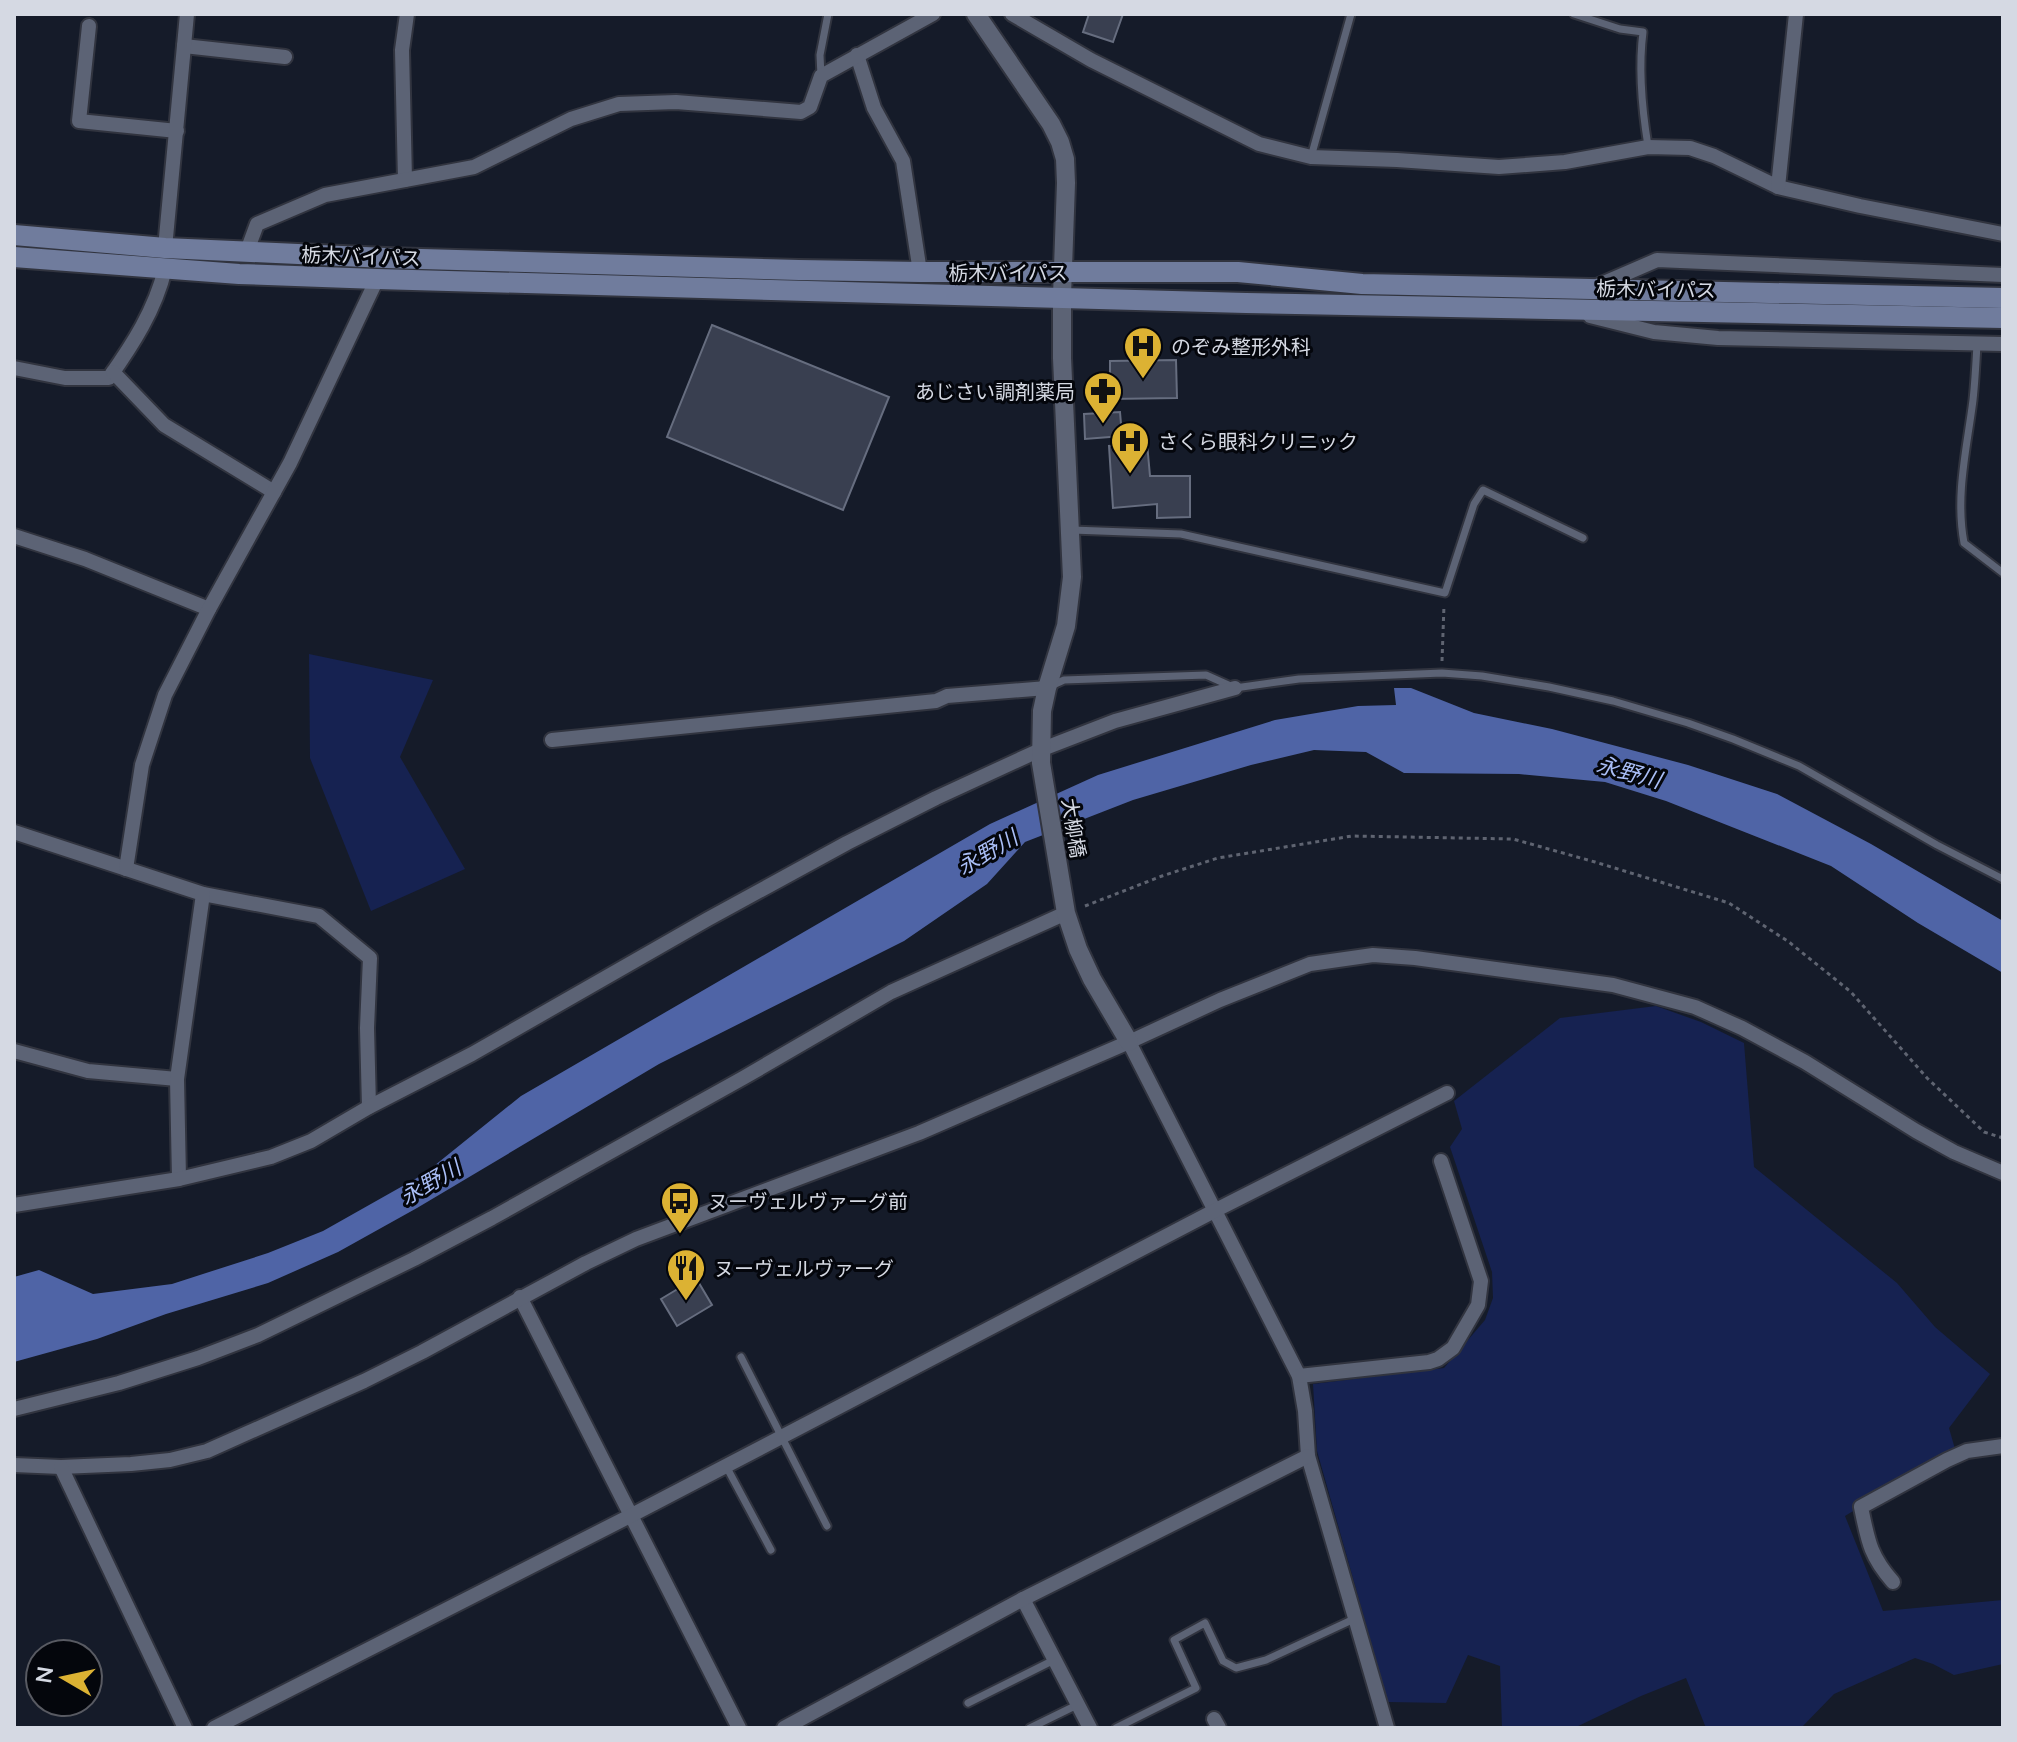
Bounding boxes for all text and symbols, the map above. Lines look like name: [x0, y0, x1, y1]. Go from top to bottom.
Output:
street label: 栃木バイパス: [301, 241, 421, 271]
street label: 栃木バイパス: [948, 260, 1068, 285]
street label: 栃木バイパス: [1596, 275, 1716, 303]
hospital icon: のぞみ整形外科: [1122, 325, 1164, 380]
place label: のぞみ整形外科: [1171, 334, 1311, 359]
pharmacy icon: あじさい調剤薬局: [1082, 370, 1124, 425]
place label: あじさい調剤薬局: [915, 379, 1075, 404]
hospital icon: さくら眼科クリニック: [1109, 420, 1151, 475]
place label: さくら眼科クリニック: [1158, 429, 1358, 454]
water label: 永野川: [1593, 750, 1666, 795]
street label: 大柳橋: [1057, 796, 1091, 860]
water label: 永野川: [951, 822, 1024, 881]
water label: 永野川: [394, 1152, 467, 1211]
bus stop icon: ヌーヴェルヴァーグ前: [659, 1180, 701, 1235]
place label: ヌーヴェルヴァーグ前: [708, 1189, 908, 1214]
restaurant icon: ヌーヴェルヴァーグ: [665, 1247, 707, 1302]
place label: ヌーヴェルヴァーグ: [714, 1256, 894, 1281]
north arrow: [24, 1638, 104, 1718]
text: N: [29, 1664, 59, 1685]

